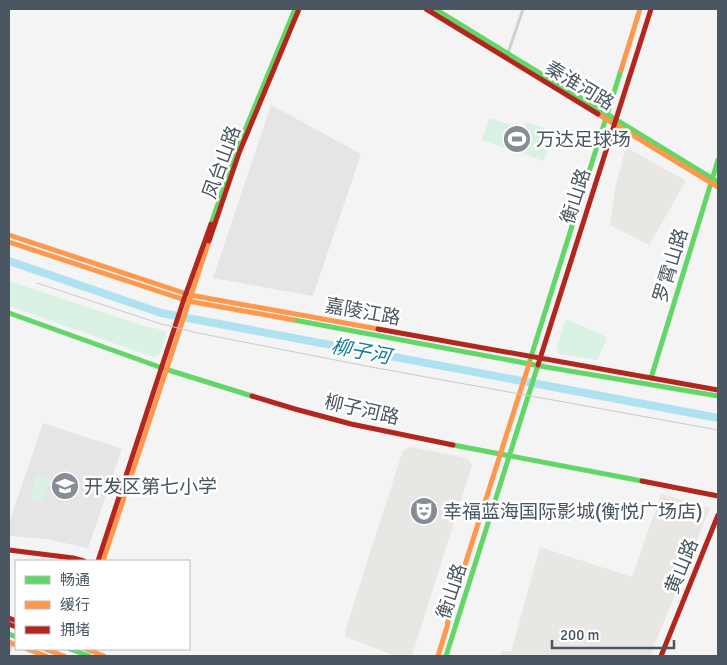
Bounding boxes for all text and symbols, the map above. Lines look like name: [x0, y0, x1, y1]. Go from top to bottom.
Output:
street label: 秦淮河路: [541, 56, 618, 116]
street label: 凤台山路: [198, 123, 246, 202]
sports icon: 万达足球场: [502, 124, 532, 154]
place label: 万达足球场: [536, 128, 631, 152]
street label: 衡山路: [556, 165, 596, 227]
street label: 罗霄山路: [648, 225, 694, 305]
street label: 嘉陵江路: [323, 294, 402, 330]
water label: 柳子河: [329, 333, 397, 370]
street label: 柳子河路: [322, 390, 402, 430]
school or university icon: 开发区第七小学: [50, 471, 80, 501]
place label: 开发区第七小学: [84, 475, 217, 499]
theatre icon: 幸福蓝海国际影城(衡悦广场店): [409, 496, 439, 526]
place label: 幸福蓝海国际影城(衡悦广场店): [443, 500, 703, 524]
street label: 黄山路: [660, 535, 704, 597]
legend: [15, 560, 190, 650]
street label: 衡山路: [432, 560, 472, 622]
text: 畅通: [60, 571, 90, 589]
text: 缓行: [60, 596, 90, 614]
scale bar: [552, 618, 674, 650]
text: 拥堵: [60, 621, 90, 639]
text: 200 m: [560, 626, 600, 644]

